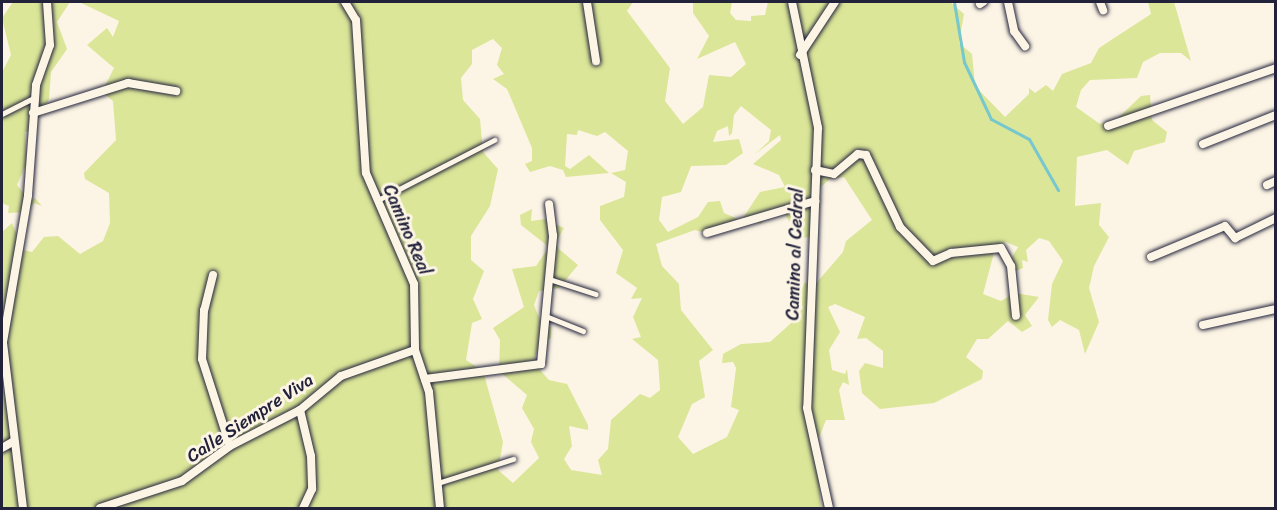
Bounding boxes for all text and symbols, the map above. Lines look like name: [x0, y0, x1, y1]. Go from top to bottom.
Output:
street label: Camino Real: [378, 181, 436, 279]
street label: Camino al Cedral: [782, 187, 808, 321]
street label: Calle Siempre Viva: [182, 369, 318, 467]

